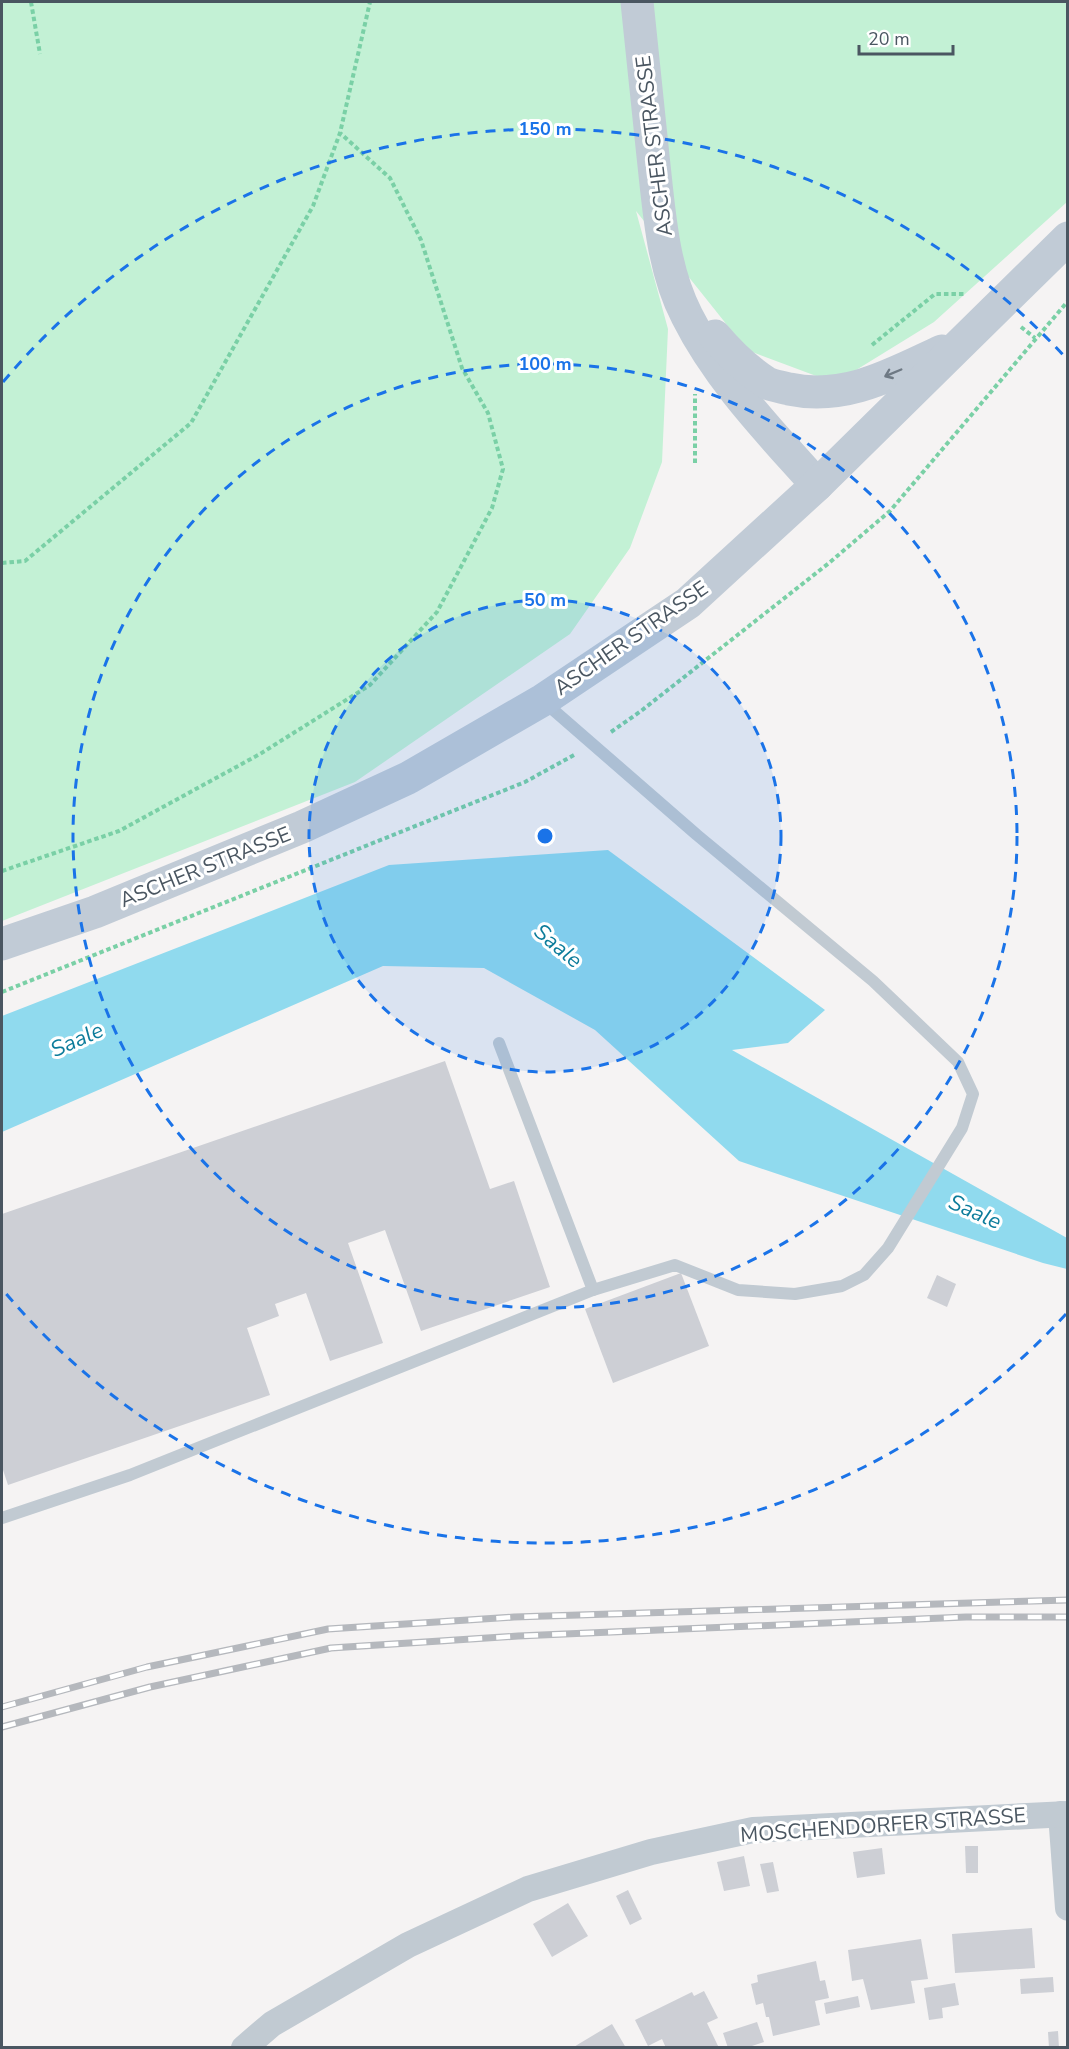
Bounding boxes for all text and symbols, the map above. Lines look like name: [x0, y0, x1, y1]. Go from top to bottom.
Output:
scale bar: [859, 18, 954, 56]
text: 20 m: [868, 27, 910, 51]
street label: ASCHER STRASSE: [629, 54, 679, 238]
text: 150 m: [518, 117, 572, 141]
text: 100 m: [518, 352, 572, 376]
one-way arrow: [885, 368, 903, 379]
street label: ASCHER STRASSE: [548, 574, 714, 702]
text: 50 m: [524, 588, 566, 612]
street label: ASCHER STRASSE: [115, 820, 295, 914]
centre of rings: [535, 826, 555, 846]
water label: Saale: [527, 917, 589, 975]
water label: Saale: [46, 1015, 108, 1065]
water label: Saale: [944, 1187, 1006, 1237]
street label: MOSCHENDORFER STRASSE: [739, 1801, 1027, 1849]

